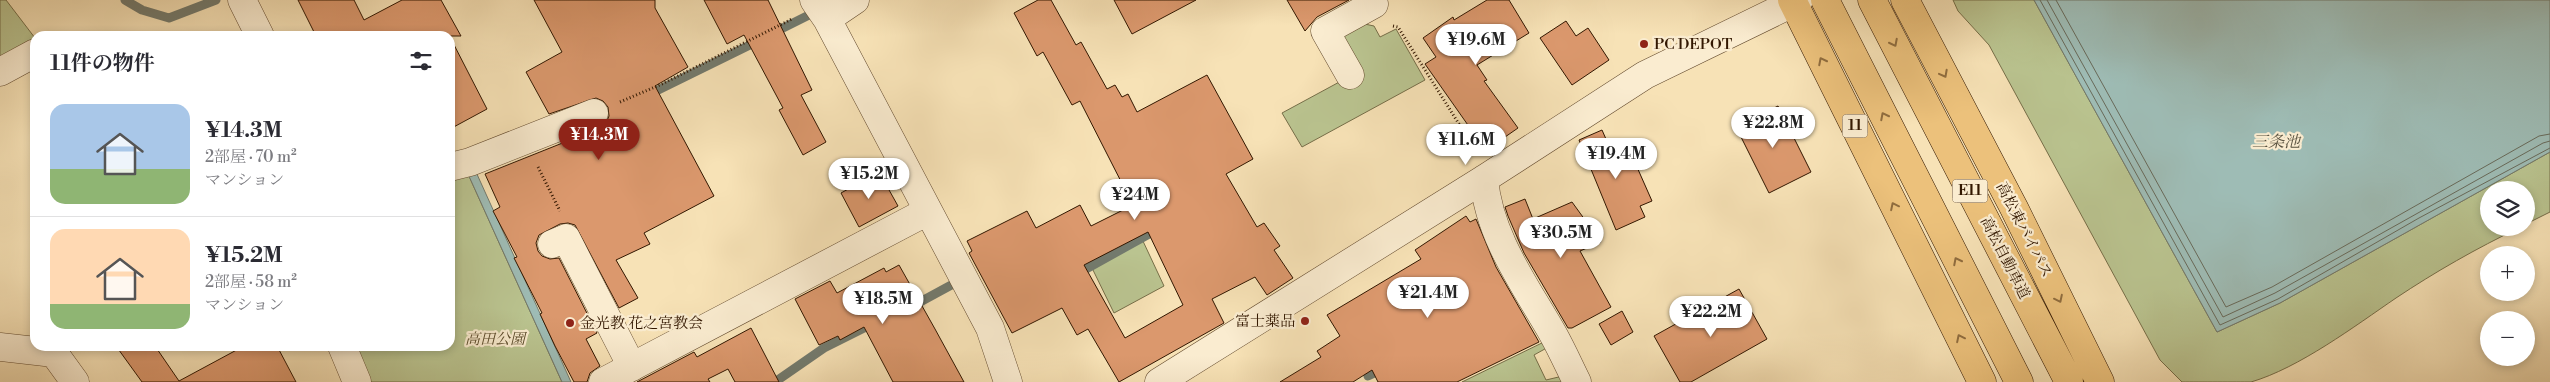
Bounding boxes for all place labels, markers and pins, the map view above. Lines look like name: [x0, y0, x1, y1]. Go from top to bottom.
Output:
pin: ¥19.6M: [1435, 23, 1517, 66]
place label: PC DEPOT: [1654, 35, 1733, 54]
marker: PC DEPOT: [1638, 38, 1650, 50]
pin: ¥22.8M: [1732, 106, 1814, 149]
pin: ¥14.3M: [558, 119, 640, 161]
pin: ¥11.6M: [1425, 124, 1507, 166]
pin: ¥19.4M: [1575, 138, 1657, 180]
pin: ¥15.2M: [828, 158, 910, 200]
pin: ¥24M: [1105, 178, 1165, 221]
pin: ¥30.5M: [1520, 216, 1602, 259]
pin: ¥21.4M: [1387, 276, 1469, 319]
pin: ¥18.5M: [842, 282, 924, 325]
pin: ¥22.2M: [1670, 296, 1752, 338]
place label: 富士薬品: [1235, 312, 1295, 331]
place label: 金光教 花之宮教会: [580, 314, 703, 333]
marker: 富士薬品: [1299, 315, 1311, 327]
marker: 金光教 花之宮教会: [564, 317, 576, 329]

